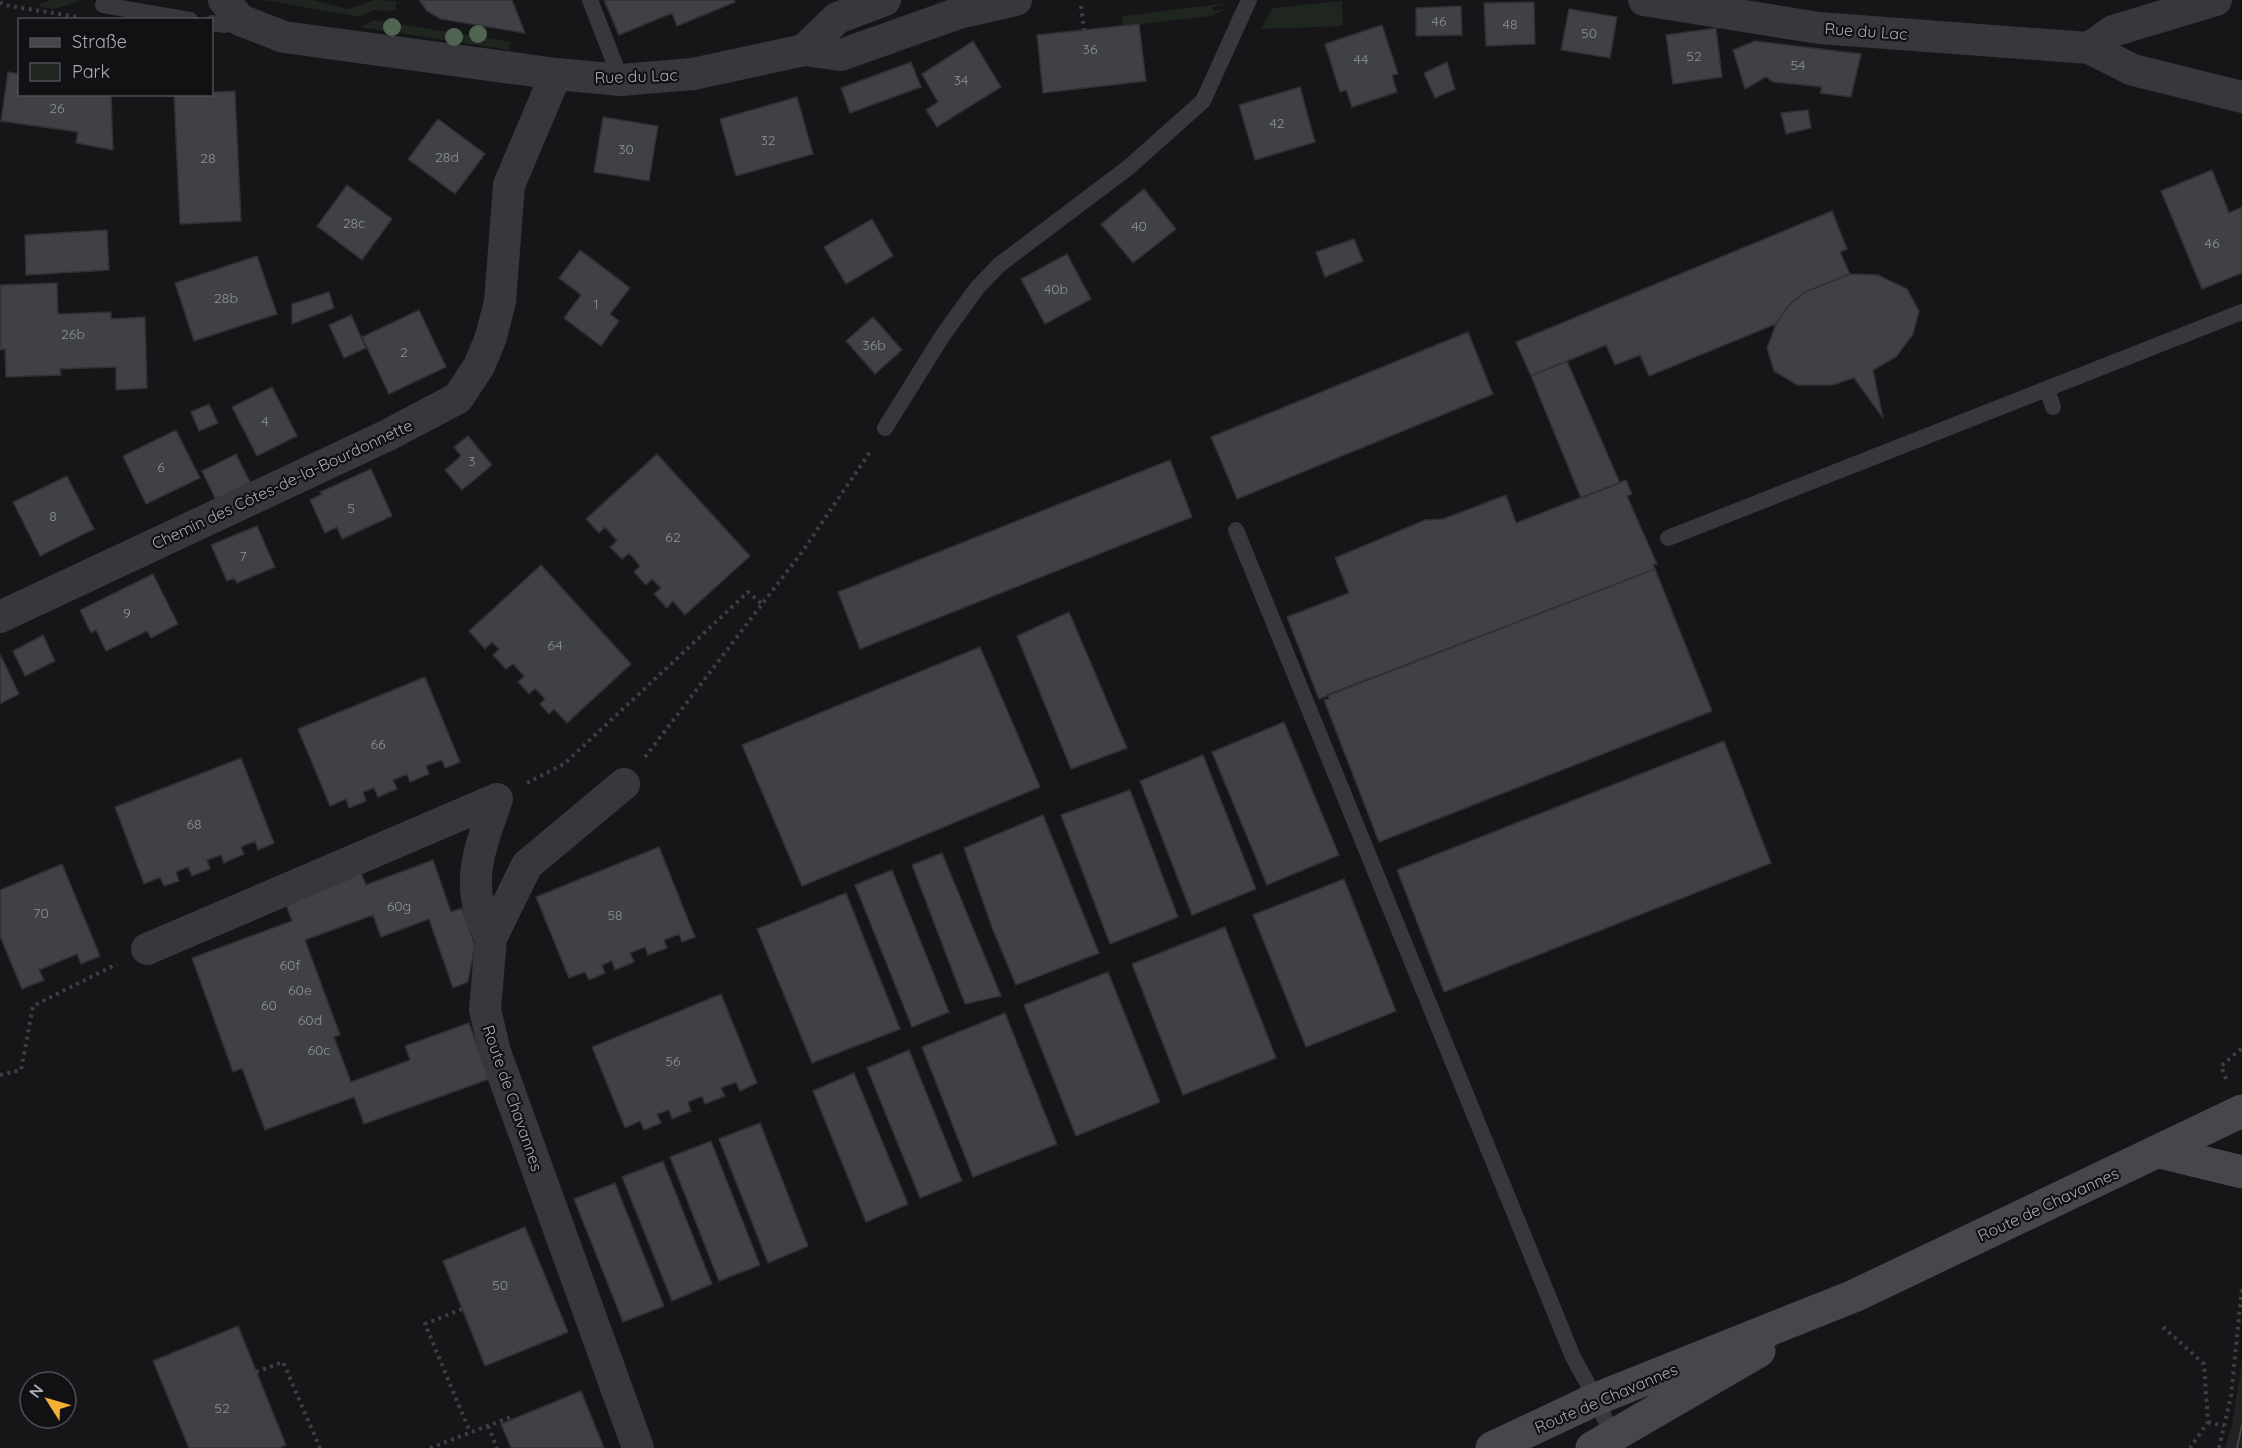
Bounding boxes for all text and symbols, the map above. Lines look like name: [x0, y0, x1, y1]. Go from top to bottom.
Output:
house number: 46: [1432, 12, 1447, 30]
house number: 48: [1503, 15, 1517, 33]
legend: [18, 18, 213, 96]
street label: Rue du Lac: [1824, 18, 1908, 44]
house number: 50: [1581, 24, 1597, 42]
text: Straße: [72, 30, 127, 53]
house number: 36: [1083, 40, 1098, 58]
house number: 52: [1686, 47, 1702, 65]
house number: 44: [1354, 50, 1368, 68]
house number: 54: [1790, 56, 1806, 74]
text: Park: [72, 60, 110, 83]
street label: Rue du Lac: [594, 65, 678, 87]
house number: 34: [954, 71, 968, 89]
house number: 26: [49, 99, 65, 117]
house number: 42: [1269, 114, 1285, 132]
house number: 32: [760, 131, 776, 149]
house number: 30: [618, 140, 634, 158]
house number: 28d: [435, 148, 459, 166]
house number: 28: [200, 149, 216, 167]
house number: 28c: [343, 214, 365, 232]
house number: 40: [1131, 217, 1147, 235]
house number: 46: [2205, 234, 2220, 252]
house number: 40b: [1044, 280, 1068, 298]
house number: 28b: [214, 289, 238, 307]
house number: 1: [593, 295, 599, 313]
house number: 26b: [61, 325, 85, 343]
house number: 36b: [862, 336, 886, 354]
house number: 2: [400, 343, 408, 361]
house number: 4: [261, 412, 269, 430]
street label: Chemin des Côtes-de-la-Bourdonnette: [148, 415, 416, 553]
house number: 3: [468, 452, 476, 470]
house number: 6: [157, 458, 165, 476]
house number: 5: [347, 499, 355, 517]
house number: 8: [49, 507, 57, 525]
house number: 62: [665, 528, 681, 546]
house number: 7: [239, 547, 247, 565]
house number: 9: [123, 604, 131, 622]
house number: 64: [547, 636, 563, 654]
house number: 66: [370, 735, 386, 753]
house number: 68: [186, 815, 202, 833]
house number: 60g: [387, 897, 411, 915]
house number: 70: [33, 904, 49, 922]
house number: 58: [607, 906, 623, 924]
house number: 60f: [280, 956, 300, 974]
house number: 60e: [288, 981, 312, 999]
house number: 60: [261, 996, 277, 1014]
house number: 60d: [298, 1011, 322, 1029]
street label: Route de Chavannes: [479, 1022, 547, 1174]
house number: 60c: [307, 1041, 331, 1059]
house number: 56: [665, 1052, 681, 1070]
street label: Route de Chavannes: [1974, 1163, 2122, 1245]
house number: 50: [492, 1276, 508, 1294]
street label: Route de Chavannes: [1531, 1359, 1681, 1437]
north arrow: [18, 1370, 78, 1430]
text: N: [24, 1380, 48, 1402]
house number: 52: [214, 1399, 230, 1417]

